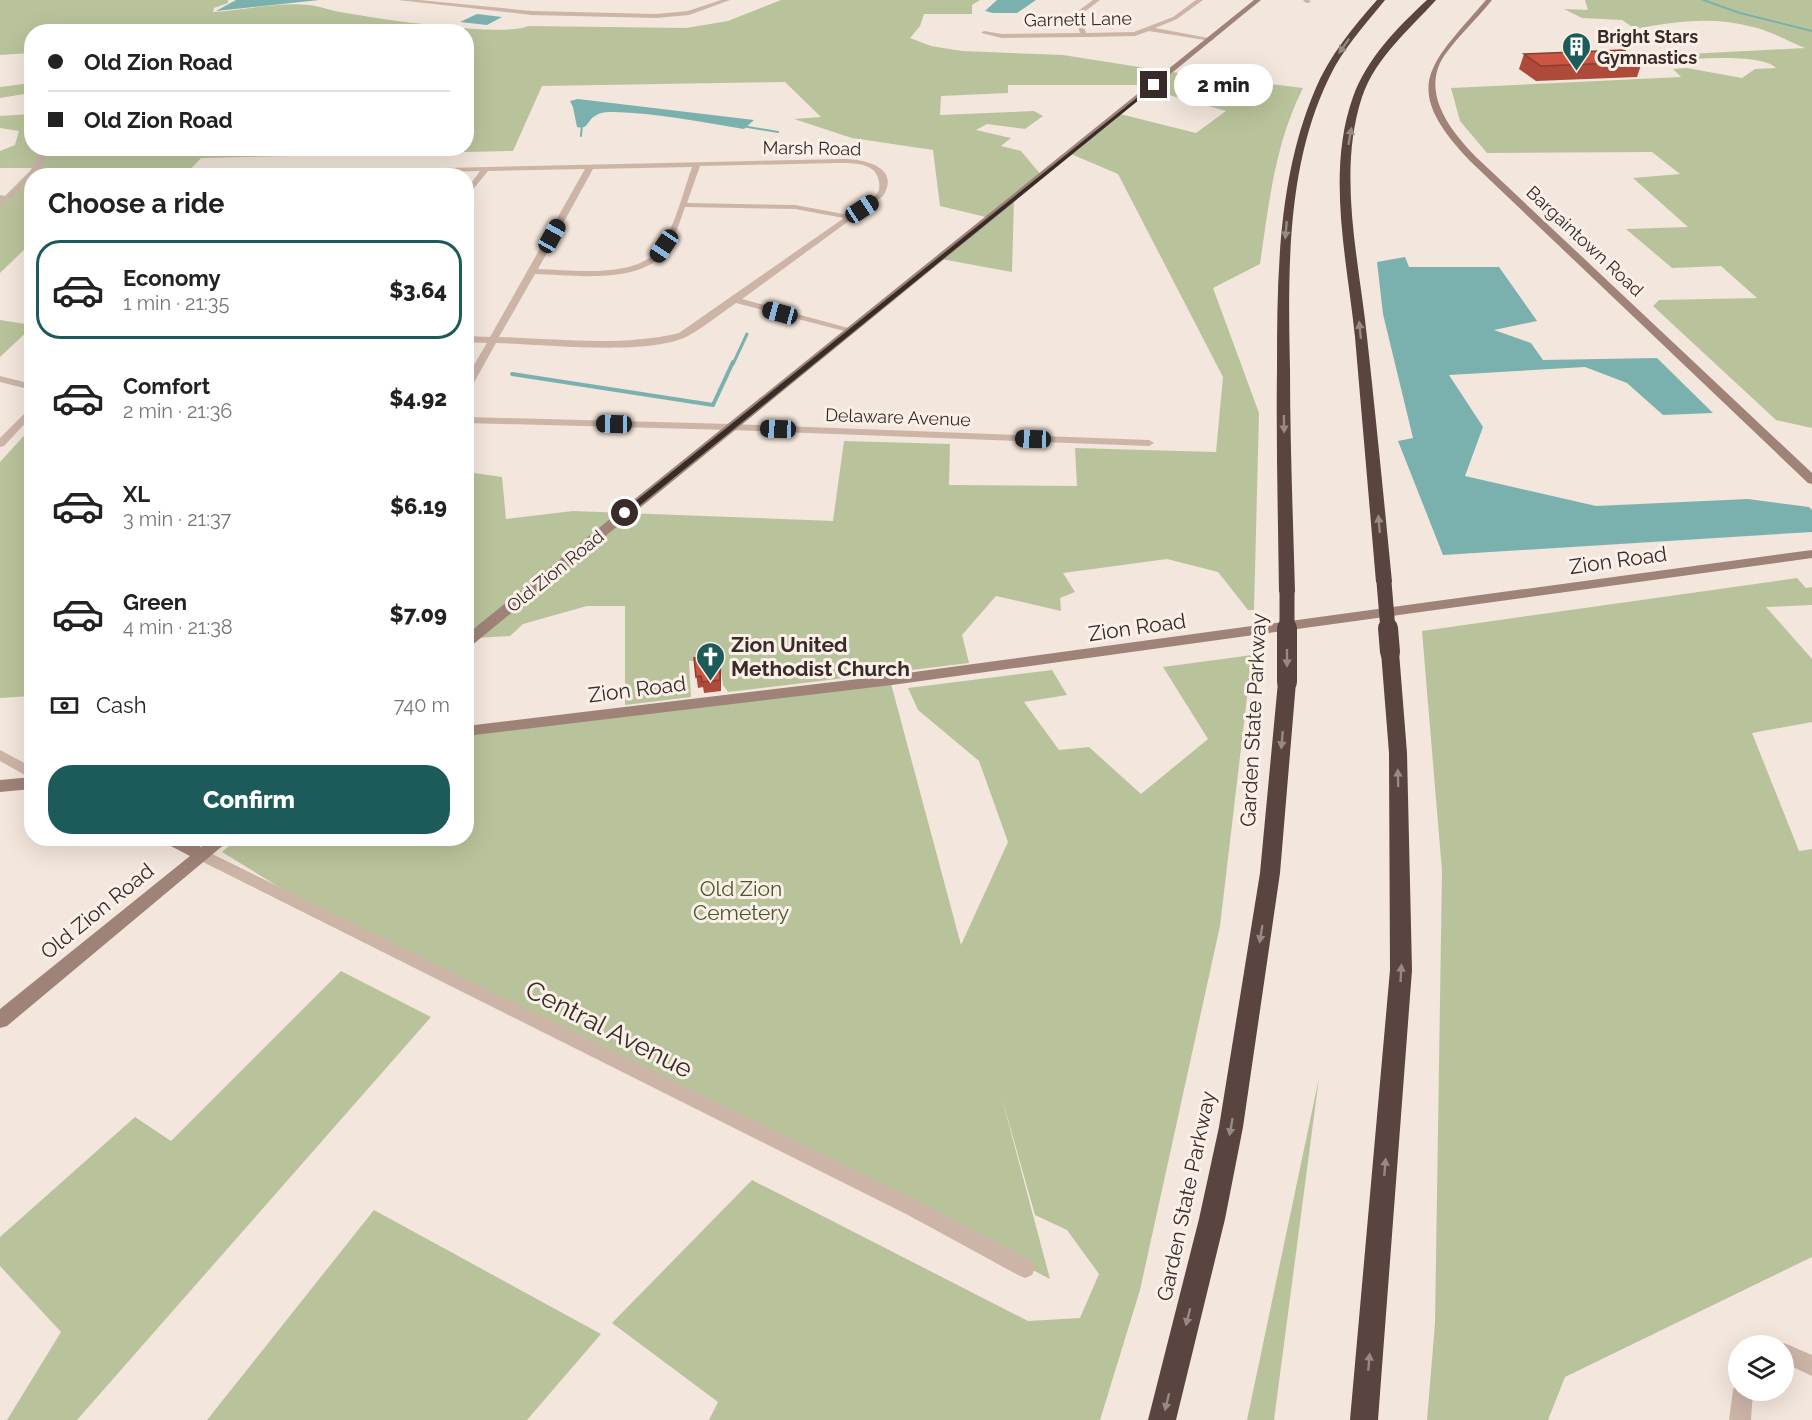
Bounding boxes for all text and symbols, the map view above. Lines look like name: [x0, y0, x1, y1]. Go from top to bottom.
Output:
street label: Garnett Lane: [1024, 8, 1133, 30]
place label: Bright Stars Gymnastics: [1597, 26, 1698, 68]
building icon: Bright Stars Gymnastics: [1560, 30, 1592, 72]
one-way arrow: [1338, 37, 1350, 53]
text: Old Zion Road: [84, 49, 233, 75]
callout: 2 min: [1175, 64, 1274, 106]
route end: [1140, 71, 1167, 98]
text: 2 min: [1197, 73, 1250, 97]
text: Old Zion Road: [84, 107, 233, 133]
one-way arrow: [1346, 126, 1355, 145]
street label: Marsh Road: [762, 137, 862, 159]
street label: Bargaintown Road: [1522, 181, 1648, 301]
text: Choose a ride: [48, 188, 224, 219]
car: [842, 192, 882, 226]
car: [535, 216, 569, 256]
one-way arrow: [1281, 220, 1291, 239]
car: [646, 226, 682, 266]
icon: car: [51, 263, 105, 317]
text: Economy: [123, 265, 221, 291]
text: $3.64: [389, 277, 447, 303]
text: 1 min · 21:35: [123, 291, 229, 315]
car: [760, 300, 800, 326]
one-way arrow: [1355, 320, 1365, 339]
icon: car: [51, 371, 105, 425]
text: Comfort: [123, 373, 210, 399]
text: $4.92: [389, 385, 447, 411]
text: 2 min · 21:36: [123, 399, 232, 423]
street label: Delaware Avenue: [825, 404, 972, 430]
car: [596, 415, 632, 433]
one-way arrow: [1279, 415, 1289, 434]
car: [760, 419, 796, 439]
car: [1015, 429, 1051, 449]
icon: car: [51, 479, 105, 533]
text: XL: [123, 481, 150, 507]
text: $6.19: [390, 493, 447, 519]
route start: [611, 499, 638, 526]
text: 3 min · 21:37: [123, 507, 231, 531]
one-way arrow: [1374, 514, 1384, 533]
street label: Old Zion Road: [502, 526, 608, 616]
street label: Zion Road: [1568, 541, 1668, 579]
icon: car: [51, 587, 105, 641]
text: Green: [123, 589, 187, 615]
text: $7.09: [390, 601, 447, 627]
street label: Zion Road: [1087, 608, 1187, 646]
street label: Garden State Parkway: [1235, 612, 1271, 828]
text: 4 min · 21:38: [123, 615, 233, 639]
place label: Zion United Methodist Church: [731, 632, 910, 681]
church icon: Zion United Methodist Church: [694, 640, 726, 682]
one-way arrow: [1282, 649, 1292, 668]
street label: Zion Road: [587, 671, 687, 707]
icon: cash: [48, 689, 81, 722]
text: Cash: [96, 692, 147, 718]
text: 740 m: [394, 693, 450, 717]
one-way arrow: [1277, 731, 1287, 750]
button: Confirm: [48, 765, 450, 834]
one-way arrow: [1393, 769, 1403, 788]
street label: Old Zion Road: [35, 858, 159, 964]
park label: Old Zion Cemetery: [693, 876, 789, 925]
one-way arrow: [1257, 925, 1266, 944]
one-way arrow: [1396, 963, 1405, 982]
street label: Central Avenue: [520, 974, 698, 1084]
street label: Garden State Parkway: [1152, 1089, 1220, 1303]
one-way arrow: [1226, 1117, 1235, 1136]
one-way arrow: [1380, 1158, 1390, 1177]
one-way arrow: [1182, 1307, 1192, 1326]
map controls: [1728, 1335, 1794, 1401]
button: layers: [1728, 1335, 1794, 1401]
one-way arrow: [1364, 1352, 1374, 1371]
one-way arrow: [1161, 1392, 1171, 1411]

